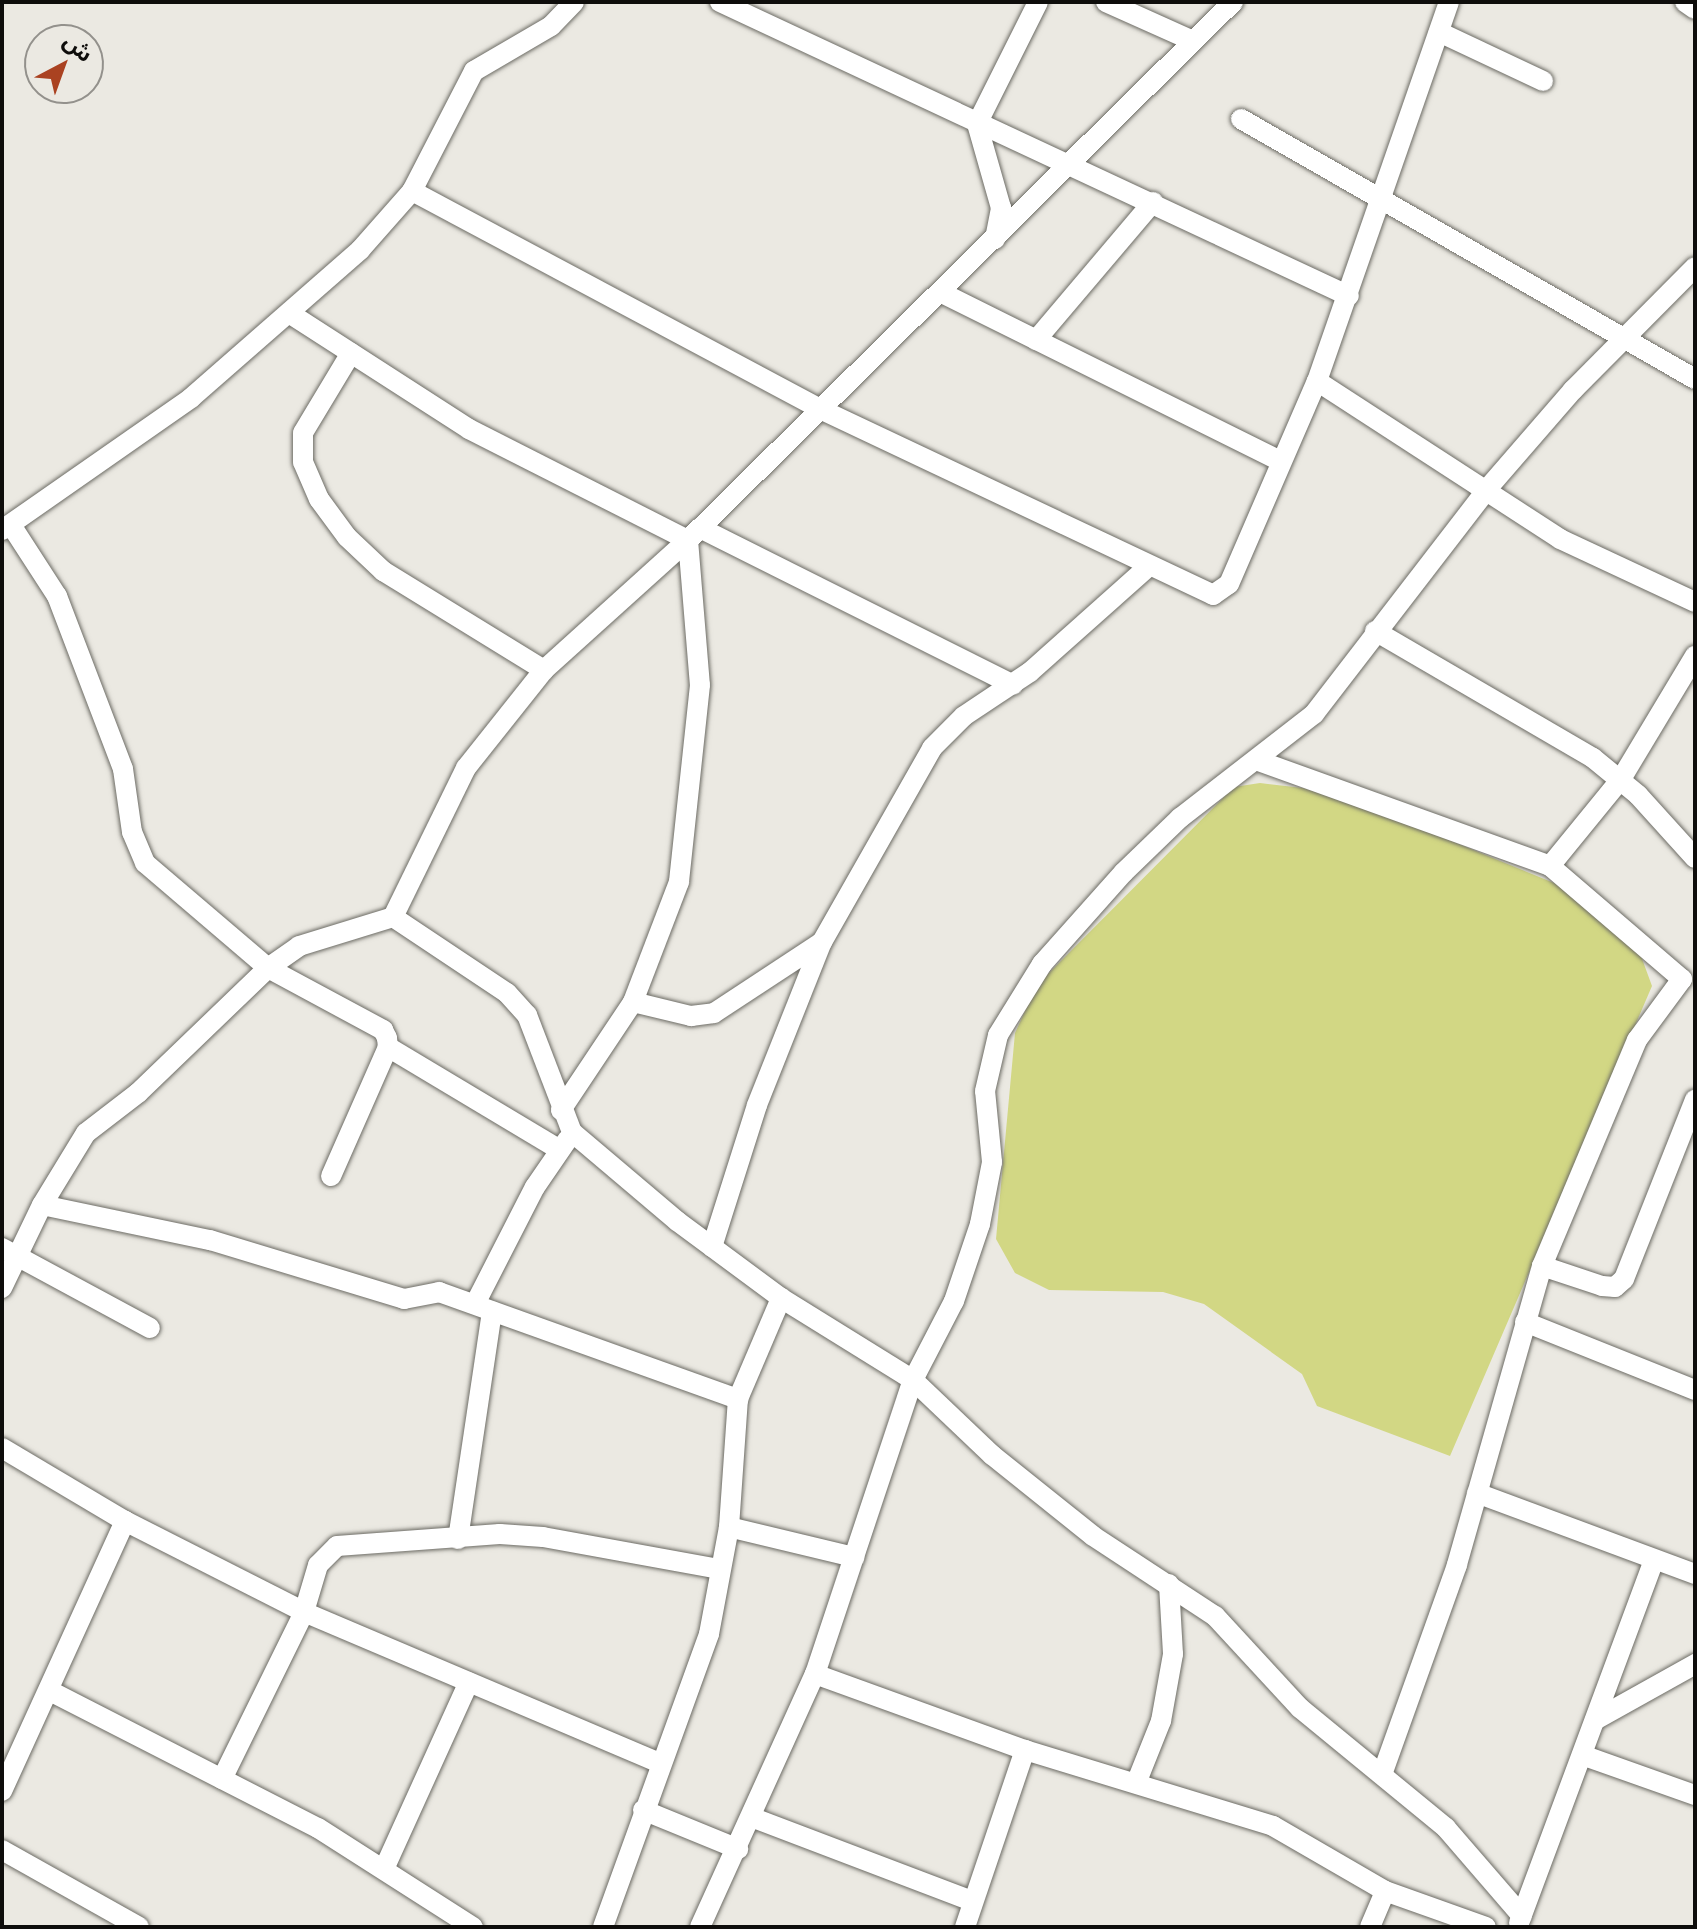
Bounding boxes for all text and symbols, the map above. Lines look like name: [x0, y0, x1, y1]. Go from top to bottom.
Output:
north arrow: [24, 24, 104, 104]
text: ش: [57, 26, 100, 69]

